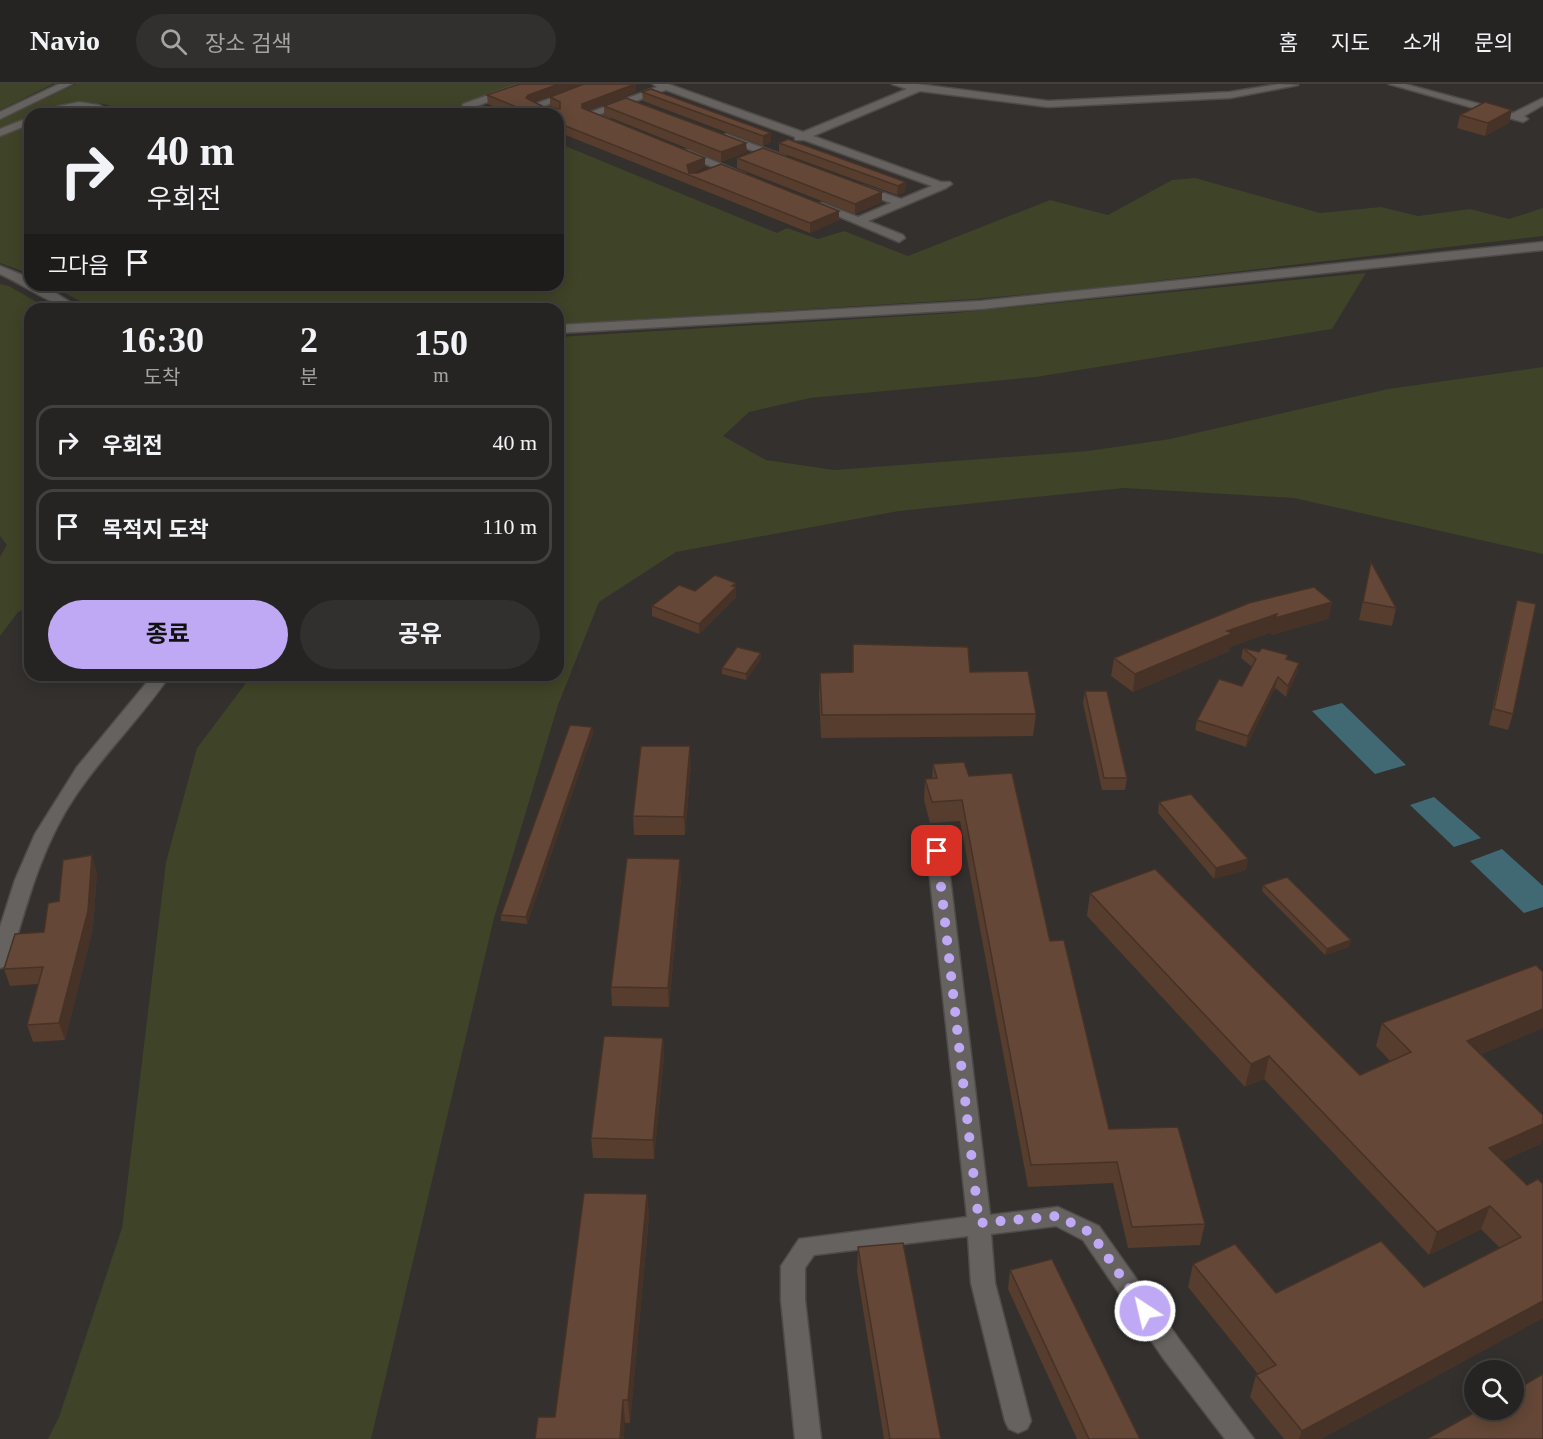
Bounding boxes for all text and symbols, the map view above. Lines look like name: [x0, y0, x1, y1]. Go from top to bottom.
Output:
search box: [136, 14, 556, 68]
text: Navio: [30, 25, 100, 56]
icon: search: [157, 25, 190, 58]
text: 장소 검색: [205, 31, 291, 56]
text: 홈: [1279, 31, 1298, 55]
text: 지도: [1331, 31, 1370, 55]
text: 소개: [1403, 31, 1441, 55]
text: 문의: [1474, 31, 1513, 55]
text: 40 m: [147, 128, 235, 174]
icon: right: [48, 132, 126, 210]
text: 우회전: [147, 184, 222, 214]
icon: arrive: [121, 246, 154, 279]
text: 그다음: [48, 253, 109, 278]
text: 16:30: [120, 320, 204, 360]
text: 2: [300, 320, 318, 360]
text: 150: [414, 323, 468, 363]
text: m: [433, 364, 449, 386]
text: 도착: [143, 366, 180, 388]
text: 분: [300, 366, 318, 388]
icon: right: [51, 426, 84, 459]
text: 40 m: [492, 430, 537, 455]
text: 우회전: [102, 433, 163, 458]
icon: arrive: [51, 510, 84, 543]
text: 110 m: [482, 514, 537, 539]
text: 목적지 도착: [102, 517, 209, 542]
button: 종료: [48, 600, 288, 669]
button: 공유: [300, 600, 540, 669]
pin: [911, 825, 962, 876]
icon: arrive: [920, 834, 953, 867]
position arrow: [1113, 1279, 1177, 1343]
map controls: [1464, 1360, 1524, 1420]
button: search: [1464, 1360, 1524, 1420]

